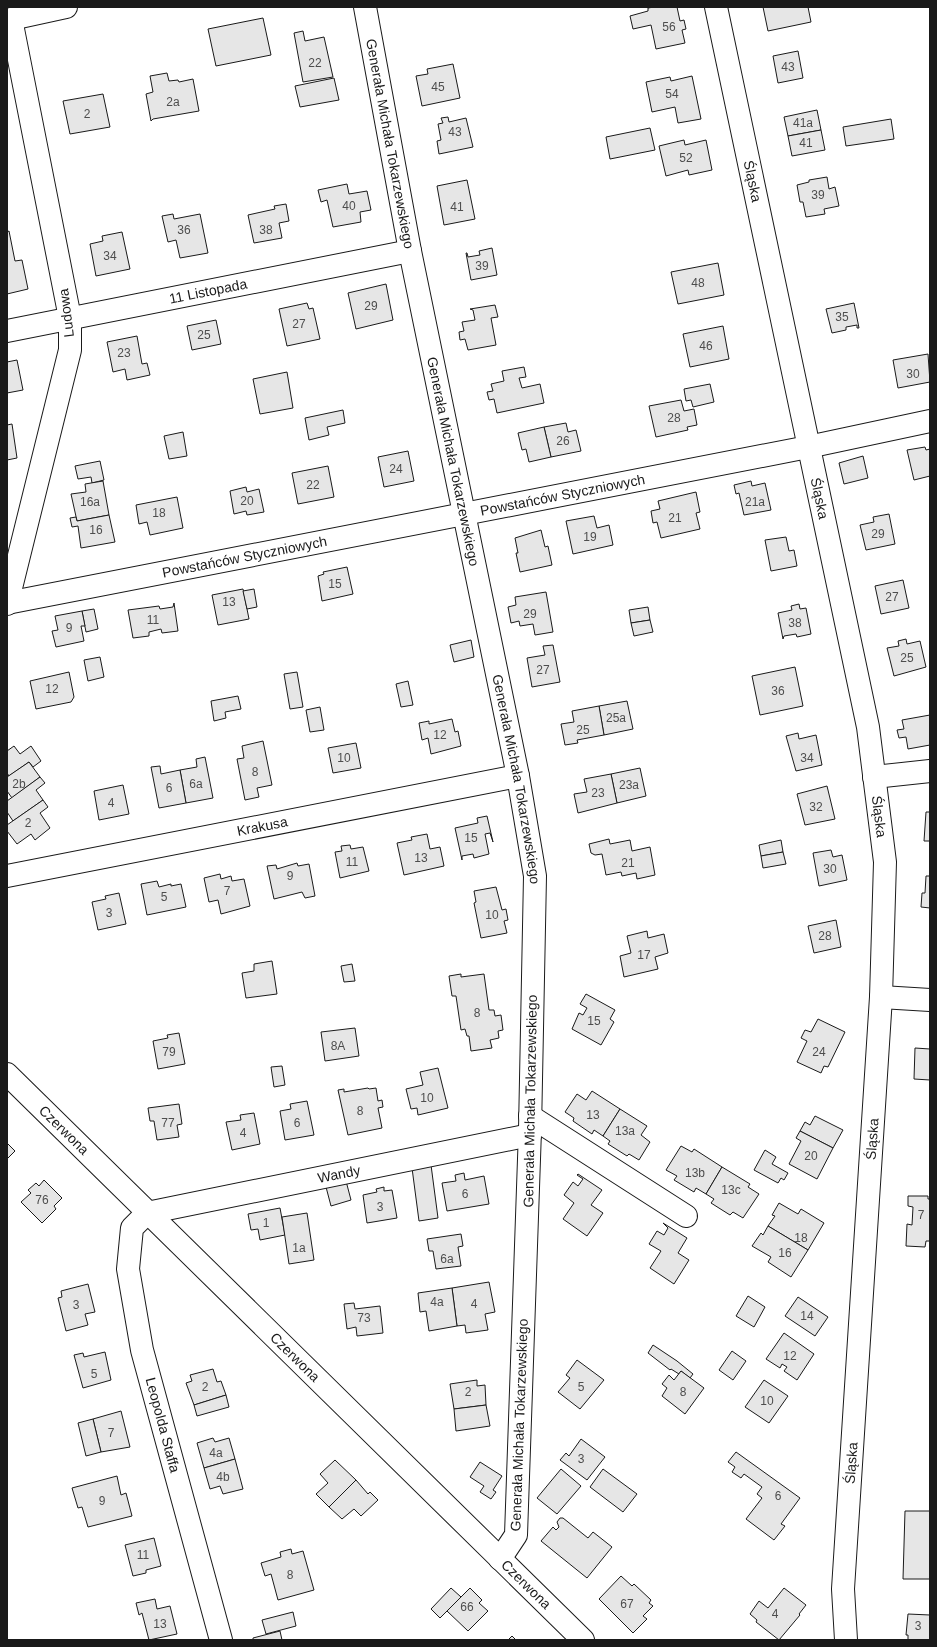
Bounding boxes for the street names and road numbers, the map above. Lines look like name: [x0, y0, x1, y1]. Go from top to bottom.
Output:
street label: Generała Michała Tokarzewskiego: [363, 37, 417, 250]
street label: Śląska: [741, 159, 765, 204]
street label: 11 Listopada: [168, 275, 249, 307]
street label: Ludowa: [55, 287, 77, 338]
street label: Generała Michała Tokarzewskiego: [424, 355, 483, 568]
street label: Powstańców Styczniowych: [479, 471, 646, 519]
street label: Śląska: [808, 476, 832, 521]
street label: Powstańców Styczniowych: [161, 533, 328, 581]
street label: Generała Michała Tokarzewskiego: [489, 673, 543, 884]
street label: Śląska: [869, 794, 890, 838]
street label: Krakusa: [235, 813, 289, 839]
street label: Generała Michała Tokarzewskiego: [520, 994, 540, 1208]
street label: Czerwona: [36, 1102, 92, 1158]
street label: Śląska: [862, 1117, 881, 1161]
street label: Wandy: [316, 1162, 362, 1186]
street label: Generała Michała Tokarzewskiego: [507, 1318, 531, 1532]
street label: Czerwona: [267, 1329, 323, 1385]
street label: Leopolda Staffa: [143, 1376, 183, 1475]
street label: Śląska: [841, 1441, 860, 1485]
street label: Czerwona: [498, 1556, 555, 1612]

